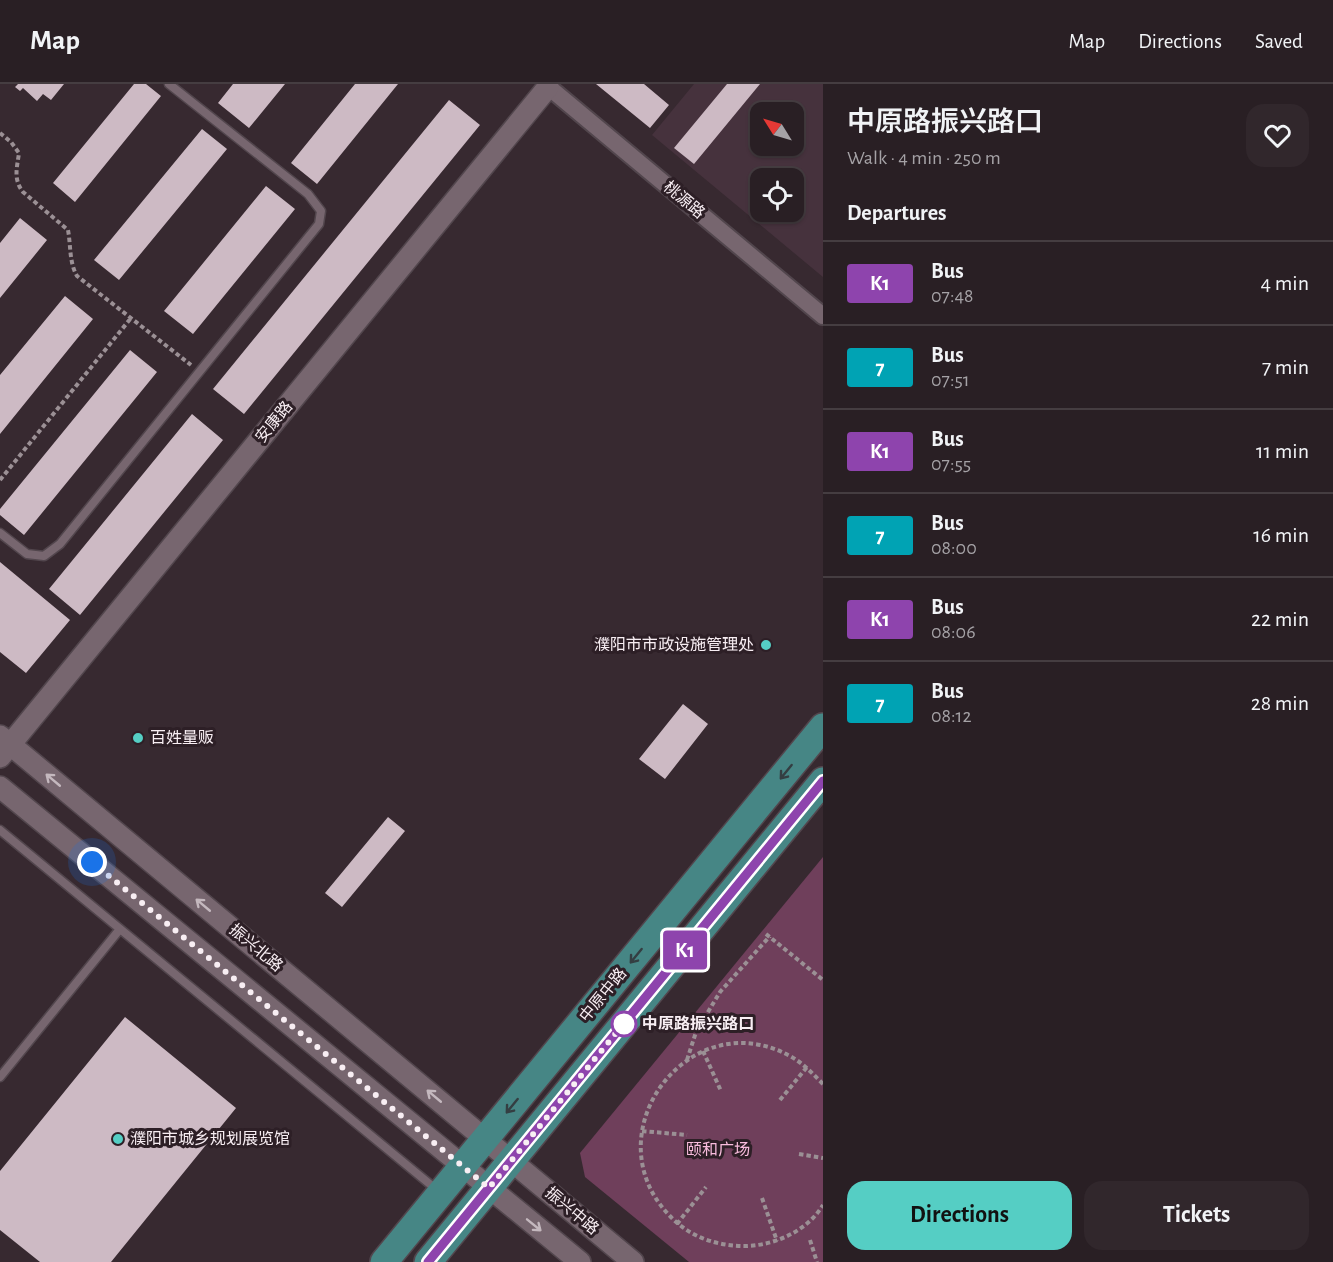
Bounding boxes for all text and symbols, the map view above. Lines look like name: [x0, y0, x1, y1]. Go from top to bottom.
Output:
text: Map: [30, 27, 80, 55]
text: Map: [1069, 31, 1105, 52]
text: Directions: [1138, 31, 1222, 52]
text: Saved: [1255, 31, 1303, 52]
north arrow: [750, 102, 804, 156]
map controls: [750, 102, 804, 222]
button: heart: [1246, 104, 1309, 167]
text: 中原路振兴路口: [847, 109, 1043, 137]
text: Walk · 4 min · 250 m: [847, 148, 1001, 168]
button: locate: [750, 168, 804, 222]
street label: 桃源路: [660, 178, 708, 222]
text: Departures: [847, 202, 947, 224]
text: Bus: [931, 260, 964, 282]
text: 4 min: [1261, 272, 1309, 294]
text: K1: [870, 273, 890, 294]
text: 07:48: [931, 286, 974, 306]
text: Bus: [931, 344, 964, 366]
text: 7 min: [1262, 356, 1309, 378]
text: 7: [875, 357, 885, 378]
text: 07:51: [931, 370, 970, 390]
street label: 安康路: [252, 398, 295, 446]
text: Bus: [931, 428, 964, 450]
text: 11 min: [1256, 440, 1309, 462]
text: K1: [870, 441, 890, 462]
text: 07:55: [931, 454, 971, 474]
text: Bus: [931, 512, 964, 534]
text: 16 min: [1253, 524, 1309, 546]
text: 7: [875, 525, 885, 546]
text: 08:00: [931, 538, 977, 558]
text: Bus: [931, 596, 964, 618]
text: 22 min: [1251, 608, 1309, 630]
text: K1: [870, 609, 890, 630]
text: 08:06: [931, 622, 976, 642]
place label: 濮阳市市政设施管理处: [594, 636, 754, 653]
marker: 濮阳市市政设施管理处: [759, 638, 773, 652]
text: Bus: [931, 680, 964, 702]
text: 28 min: [1251, 692, 1309, 714]
text: 7: [875, 693, 885, 714]
text: 08:12: [931, 706, 972, 726]
place label: 百姓量贩: [150, 729, 214, 746]
marker: 百姓量贩: [131, 731, 145, 745]
one-way arrow: [780, 764, 793, 780]
one-way arrow: [45, 774, 61, 787]
your location: [77, 847, 107, 877]
one-way arrow: [196, 898, 212, 911]
street label: 振兴北路: [226, 921, 286, 975]
line badge: K1: [658, 930, 712, 970]
text: K1: [675, 940, 695, 961]
one-way arrow: [629, 947, 642, 963]
street label: 中原中路: [576, 964, 629, 1025]
marker: 中原路振兴路口: [611, 1011, 637, 1037]
place label: 中原路振兴路口: [642, 1015, 754, 1032]
one-way arrow: [426, 1090, 442, 1103]
one-way arrow: [505, 1098, 518, 1114]
place label: 濮阳市城乡规划展览馆: [130, 1130, 290, 1147]
marker: 濮阳市城乡规划展览馆: [111, 1132, 125, 1146]
park label: 颐和广场: [686, 1141, 750, 1158]
button: Directions: [847, 1181, 1072, 1250]
button: Tickets: [1084, 1181, 1309, 1250]
street label: 振兴中路: [542, 1184, 602, 1238]
one-way arrow: [526, 1218, 542, 1231]

